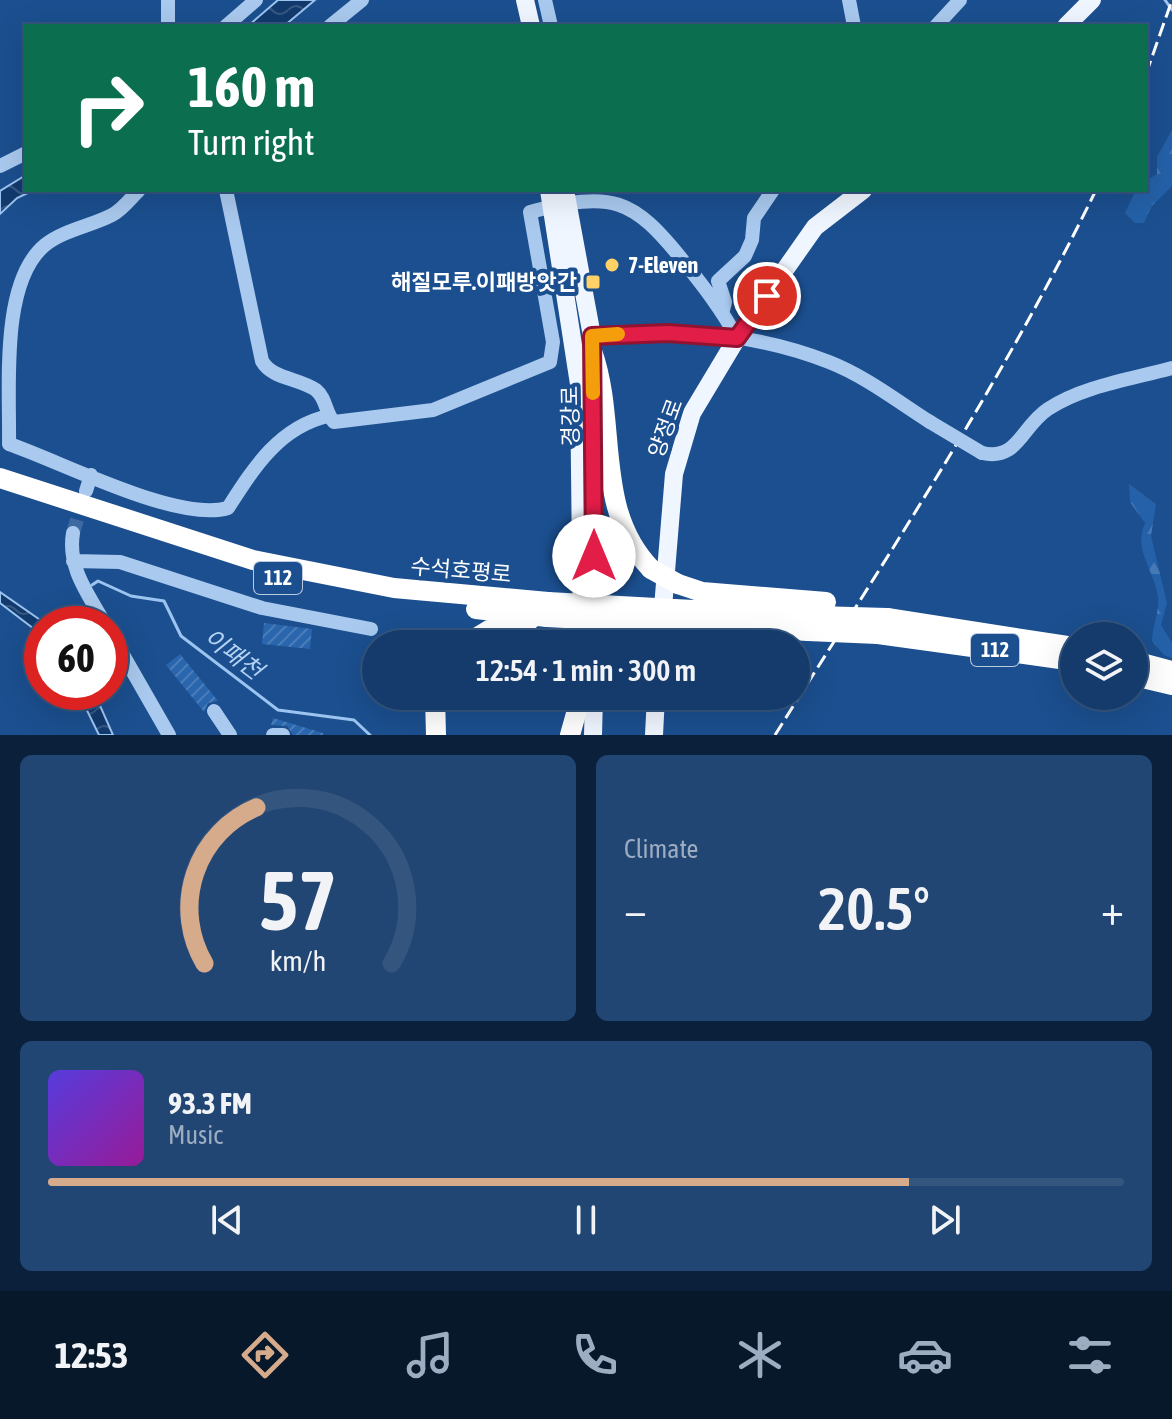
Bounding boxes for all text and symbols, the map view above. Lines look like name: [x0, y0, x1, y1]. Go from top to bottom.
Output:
text: 160 m: [188, 55, 315, 119]
icon: right: [56, 56, 160, 160]
text: Turn right: [188, 121, 315, 163]
place label: 7-Eleven: [628, 252, 698, 278]
marker: 7-Eleven: [603, 256, 621, 274]
pin: [733, 262, 801, 330]
place label: 해질모루.이패방앗간: [391, 269, 577, 295]
marker: 해질모루.이패방앗간: [584, 273, 602, 291]
icon: arrive: [745, 274, 789, 318]
street label: 경강로: [556, 385, 584, 447]
street label: 양정로: [642, 395, 688, 461]
position arrow: [552, 514, 636, 598]
street label: 수석호평로: [409, 553, 513, 587]
road number: 112: [254, 562, 302, 594]
speed limit sign: 60: [24, 606, 128, 710]
map controls: [1060, 622, 1148, 710]
button: layers: [1060, 622, 1148, 710]
water label: 이패천: [199, 623, 270, 686]
road number: 112: [971, 634, 1019, 666]
text: 12:54 · 1 min · 300 m: [476, 653, 696, 687]
text: Climate: [624, 834, 698, 864]
text: 57: [259, 852, 337, 948]
text: 20.5°: [818, 874, 930, 943]
text: −: [624, 884, 647, 934]
text: +: [1101, 884, 1124, 934]
text: km/h: [270, 944, 326, 977]
text: 93.3 FM: [168, 1086, 252, 1120]
text: Music: [168, 1120, 223, 1150]
icon: previous: [205, 1198, 249, 1242]
icon: pause: [564, 1198, 608, 1242]
icon: next: [923, 1198, 967, 1242]
icon: directions: [237, 1327, 293, 1383]
icon: music: [402, 1327, 458, 1383]
icon: phone: [567, 1327, 623, 1383]
icon: climate: [732, 1327, 788, 1383]
icon: car: [897, 1327, 953, 1383]
icon: filters: [1062, 1327, 1118, 1383]
text: 12:53: [54, 1334, 129, 1376]

